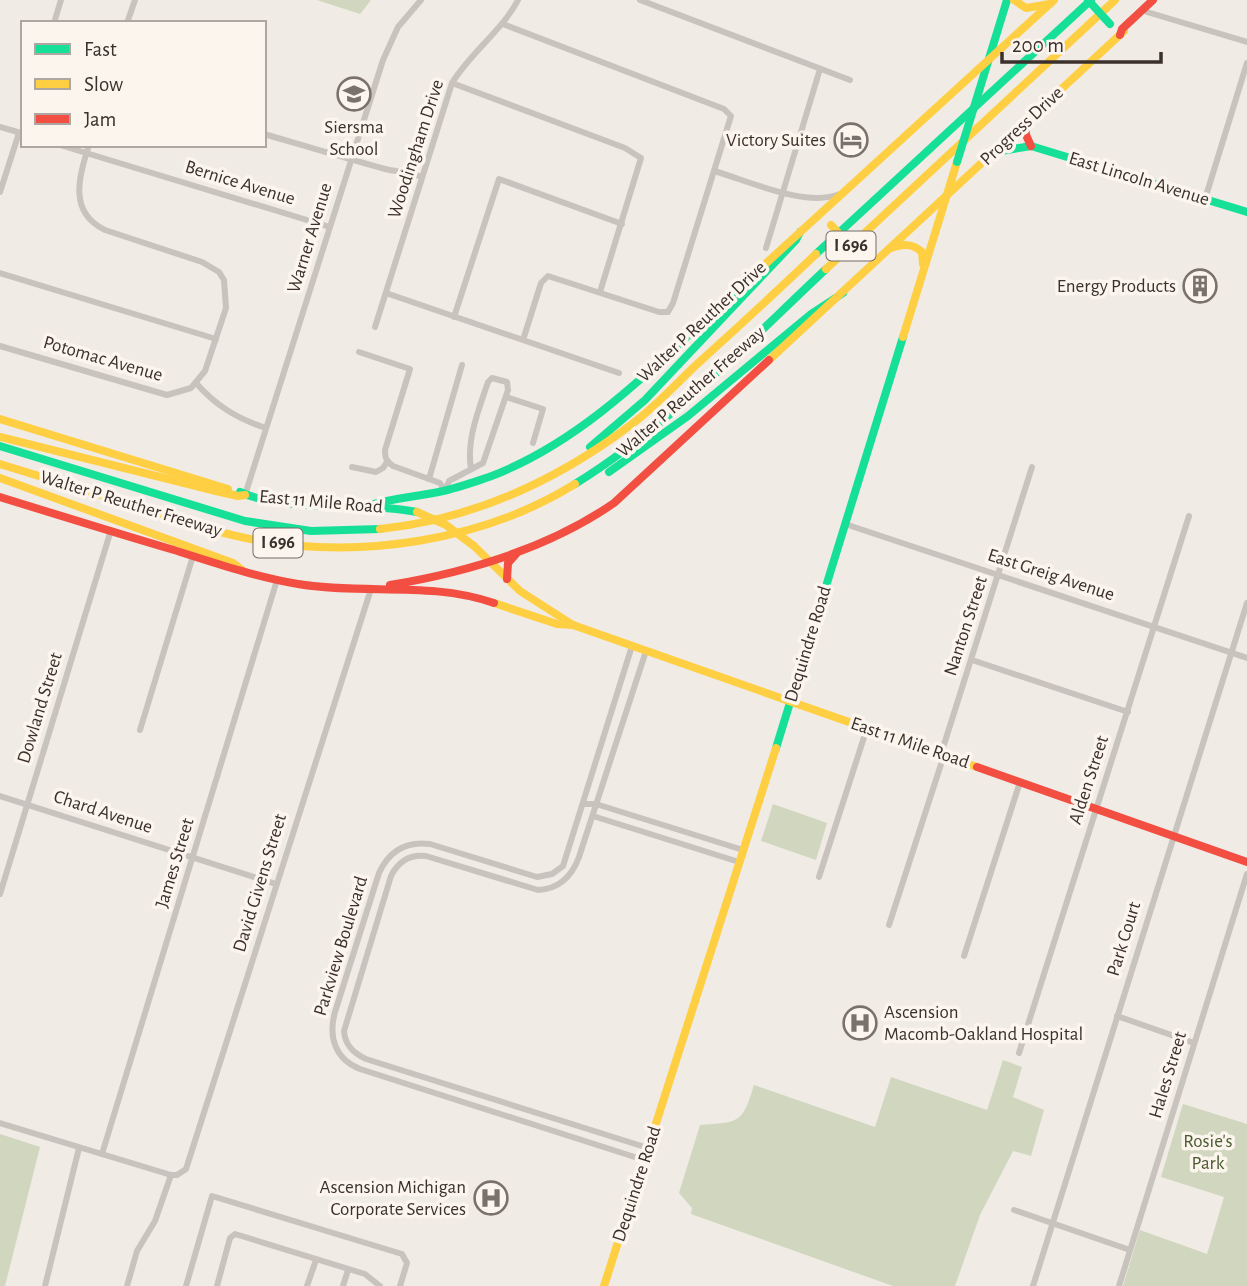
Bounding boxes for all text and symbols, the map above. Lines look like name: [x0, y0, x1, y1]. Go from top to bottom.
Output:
legend: [21, 21, 266, 147]
scale bar: [1002, 21, 1161, 65]
text: 200 m: [1012, 35, 1064, 56]
text: Fast: [84, 39, 117, 60]
text: Slow: [84, 74, 123, 95]
school or university icon: Siersma School: [335, 75, 373, 113]
street label: Woodingham Drive: [385, 77, 447, 221]
street label: Progress Drive: [977, 83, 1067, 169]
text: Jam: [84, 109, 116, 130]
place label: Siersma School: [324, 118, 384, 159]
hotel icon: Victory Suites: [832, 121, 870, 159]
place label: Victory Suites: [726, 131, 826, 150]
street label: East Lincoln Avenue: [1067, 149, 1211, 209]
street label: Bernice Avenue: [183, 157, 297, 209]
street label: Warner Avenue: [284, 181, 336, 295]
road number: I 696: [826, 232, 876, 260]
street label: Walter P Reuther Drive: [634, 258, 770, 386]
building icon: Energy Products: [1181, 267, 1219, 305]
place label: Energy Products: [1057, 277, 1176, 296]
street label: Walter P Reuther Freeway: [613, 323, 769, 461]
street label: Potomac Avenue: [41, 333, 165, 385]
street label: Walter P Reuther Freeway: [38, 467, 224, 541]
street label: East 11 Mile Road: [258, 487, 384, 517]
road number: I 696: [254, 528, 302, 558]
street label: East Greig Avenue: [985, 546, 1117, 604]
street label: Nanton Street: [941, 574, 991, 678]
street label: Dequindre Road: [781, 583, 835, 704]
street label: Dowland Street: [14, 650, 66, 766]
street label: East 11 Mile Road: [848, 714, 972, 772]
street label: Alden Street: [1066, 733, 1112, 827]
street label: Chard Avenue: [51, 787, 155, 837]
street label: David Givens Street: [230, 812, 290, 954]
street label: James Street: [152, 816, 198, 910]
street label: Parkview Boulevard: [311, 874, 371, 1018]
street label: Park Court: [1104, 900, 1144, 978]
place label: Ascension Macomb-Oakland Hospital: [884, 1003, 1083, 1044]
hospital icon: Ascension Macomb-Oakland Hospital: [841, 1004, 879, 1042]
street label: Hales Street: [1146, 1029, 1190, 1121]
street label: Dequindre Road: [609, 1124, 665, 1244]
park label: Rosie's Park: [1183, 1132, 1233, 1173]
place label: Ascension Michigan Corporate Services: [320, 1178, 466, 1219]
hospital icon: Ascension Michigan Corporate Services: [472, 1179, 510, 1217]

